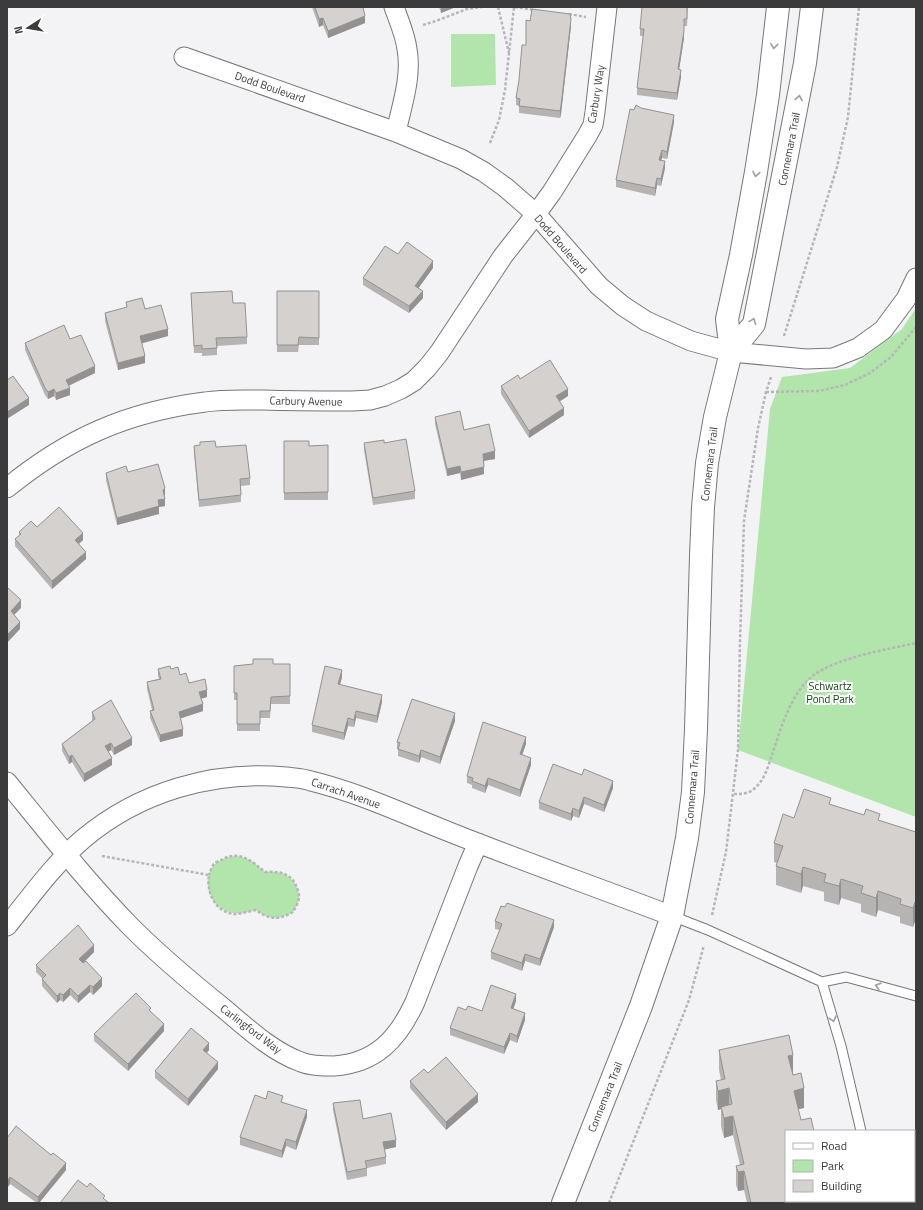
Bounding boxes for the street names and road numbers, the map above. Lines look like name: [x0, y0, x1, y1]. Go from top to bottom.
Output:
street label: Carbury Way: [583, 63, 609, 124]
street label: Dodd Boulevard: [233, 67, 308, 107]
street label: Connemara Trail: [774, 111, 804, 187]
street label: Dodd Boulevard: [531, 211, 591, 277]
street label: Carbury Avenue: [269, 392, 343, 410]
street label: Connemara Trail: [697, 426, 721, 502]
street label: Connemara Trail: [681, 749, 703, 825]
street label: Carrach Avenue: [309, 774, 383, 812]
street label: Carlingford Way: [217, 1001, 286, 1058]
street label: Connemara Trail: [584, 1059, 626, 1135]

